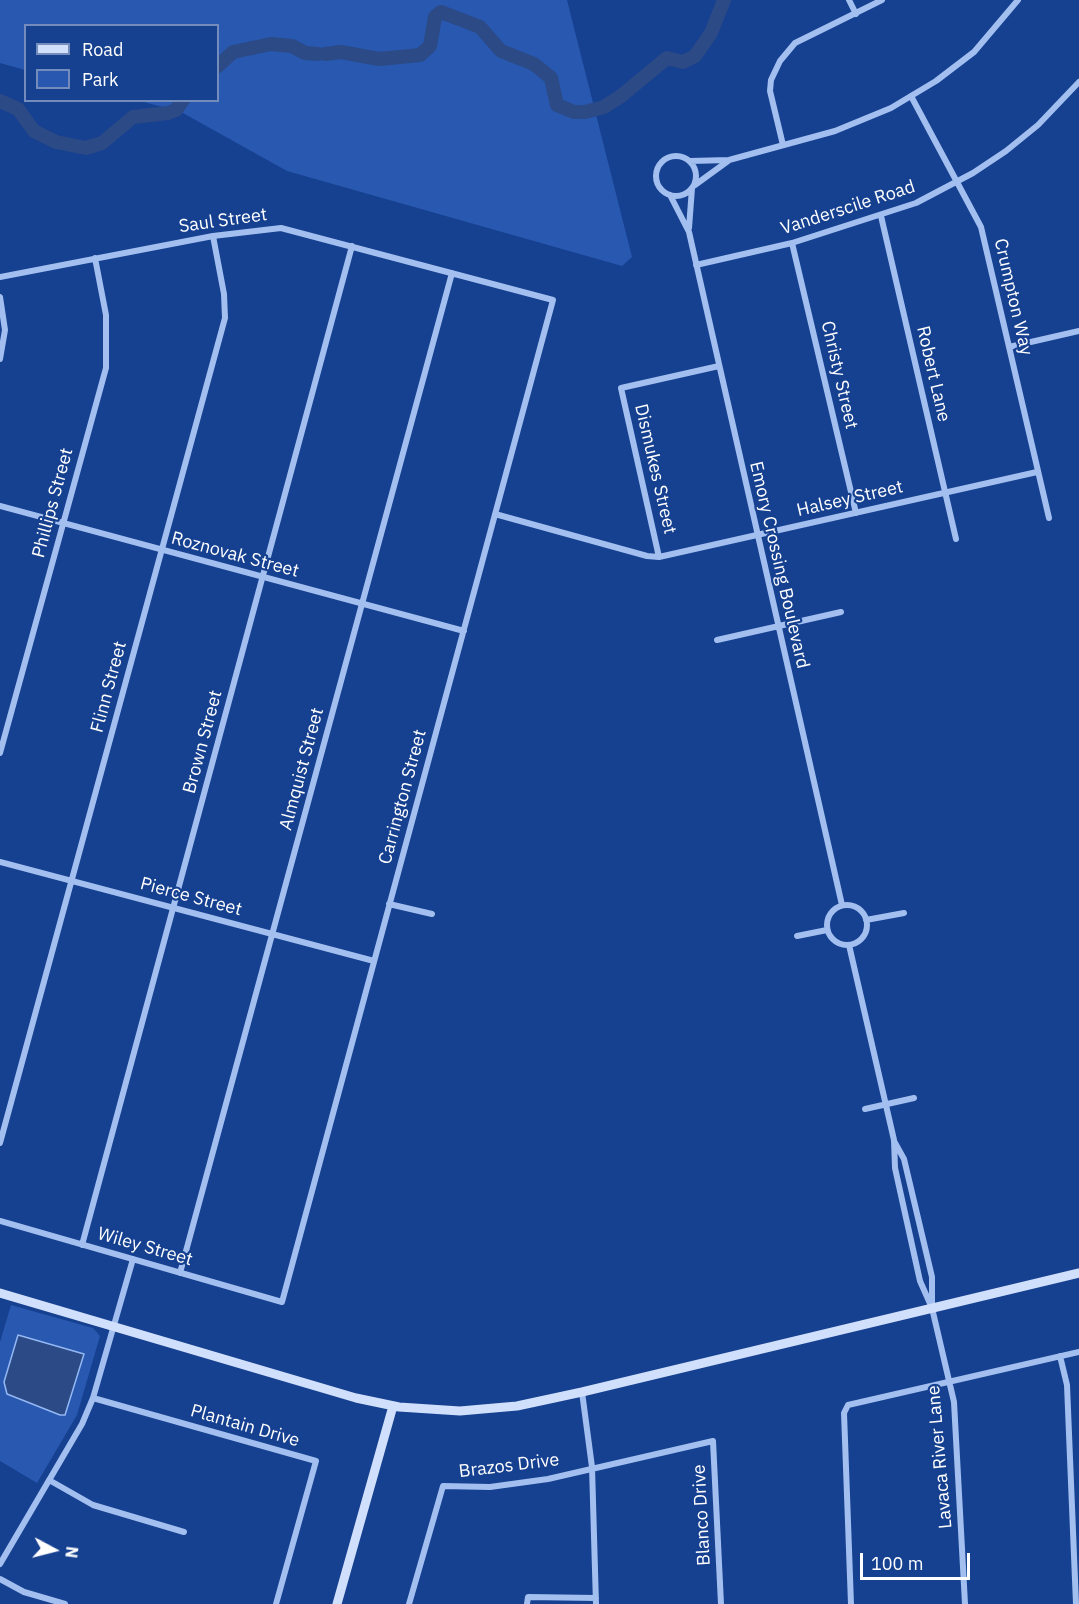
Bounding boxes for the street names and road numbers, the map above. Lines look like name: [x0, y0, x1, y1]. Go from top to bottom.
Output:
street label: Vanderscile Road: [778, 176, 918, 240]
street label: Saul Street: [178, 204, 268, 238]
street label: Crumpton Way: [989, 236, 1037, 358]
street label: Christy Street: [816, 319, 862, 431]
street label: Robert Lane: [911, 324, 955, 424]
street label: Dismukes Street: [630, 402, 680, 536]
street label: Phillips Street: [28, 446, 78, 560]
street label: Emory Crossing Boulevard: [745, 459, 813, 671]
street label: Halsey Street: [795, 476, 905, 522]
street label: Roznovak Street: [169, 528, 301, 582]
street label: Flinn Street: [86, 639, 132, 735]
street label: Brown Street: [179, 688, 227, 796]
street label: Almquist Street: [275, 705, 329, 833]
street label: Carrington Street: [375, 727, 431, 867]
street label: Pierce Street: [138, 873, 244, 921]
street label: Wiley Street: [95, 1223, 195, 1271]
street label: Lavaca River Lane: [923, 1384, 957, 1530]
street label: Plantain Drive: [188, 1400, 302, 1452]
street label: Brazos Drive: [458, 1449, 560, 1483]
street label: Blanco Drive: [689, 1464, 715, 1566]

